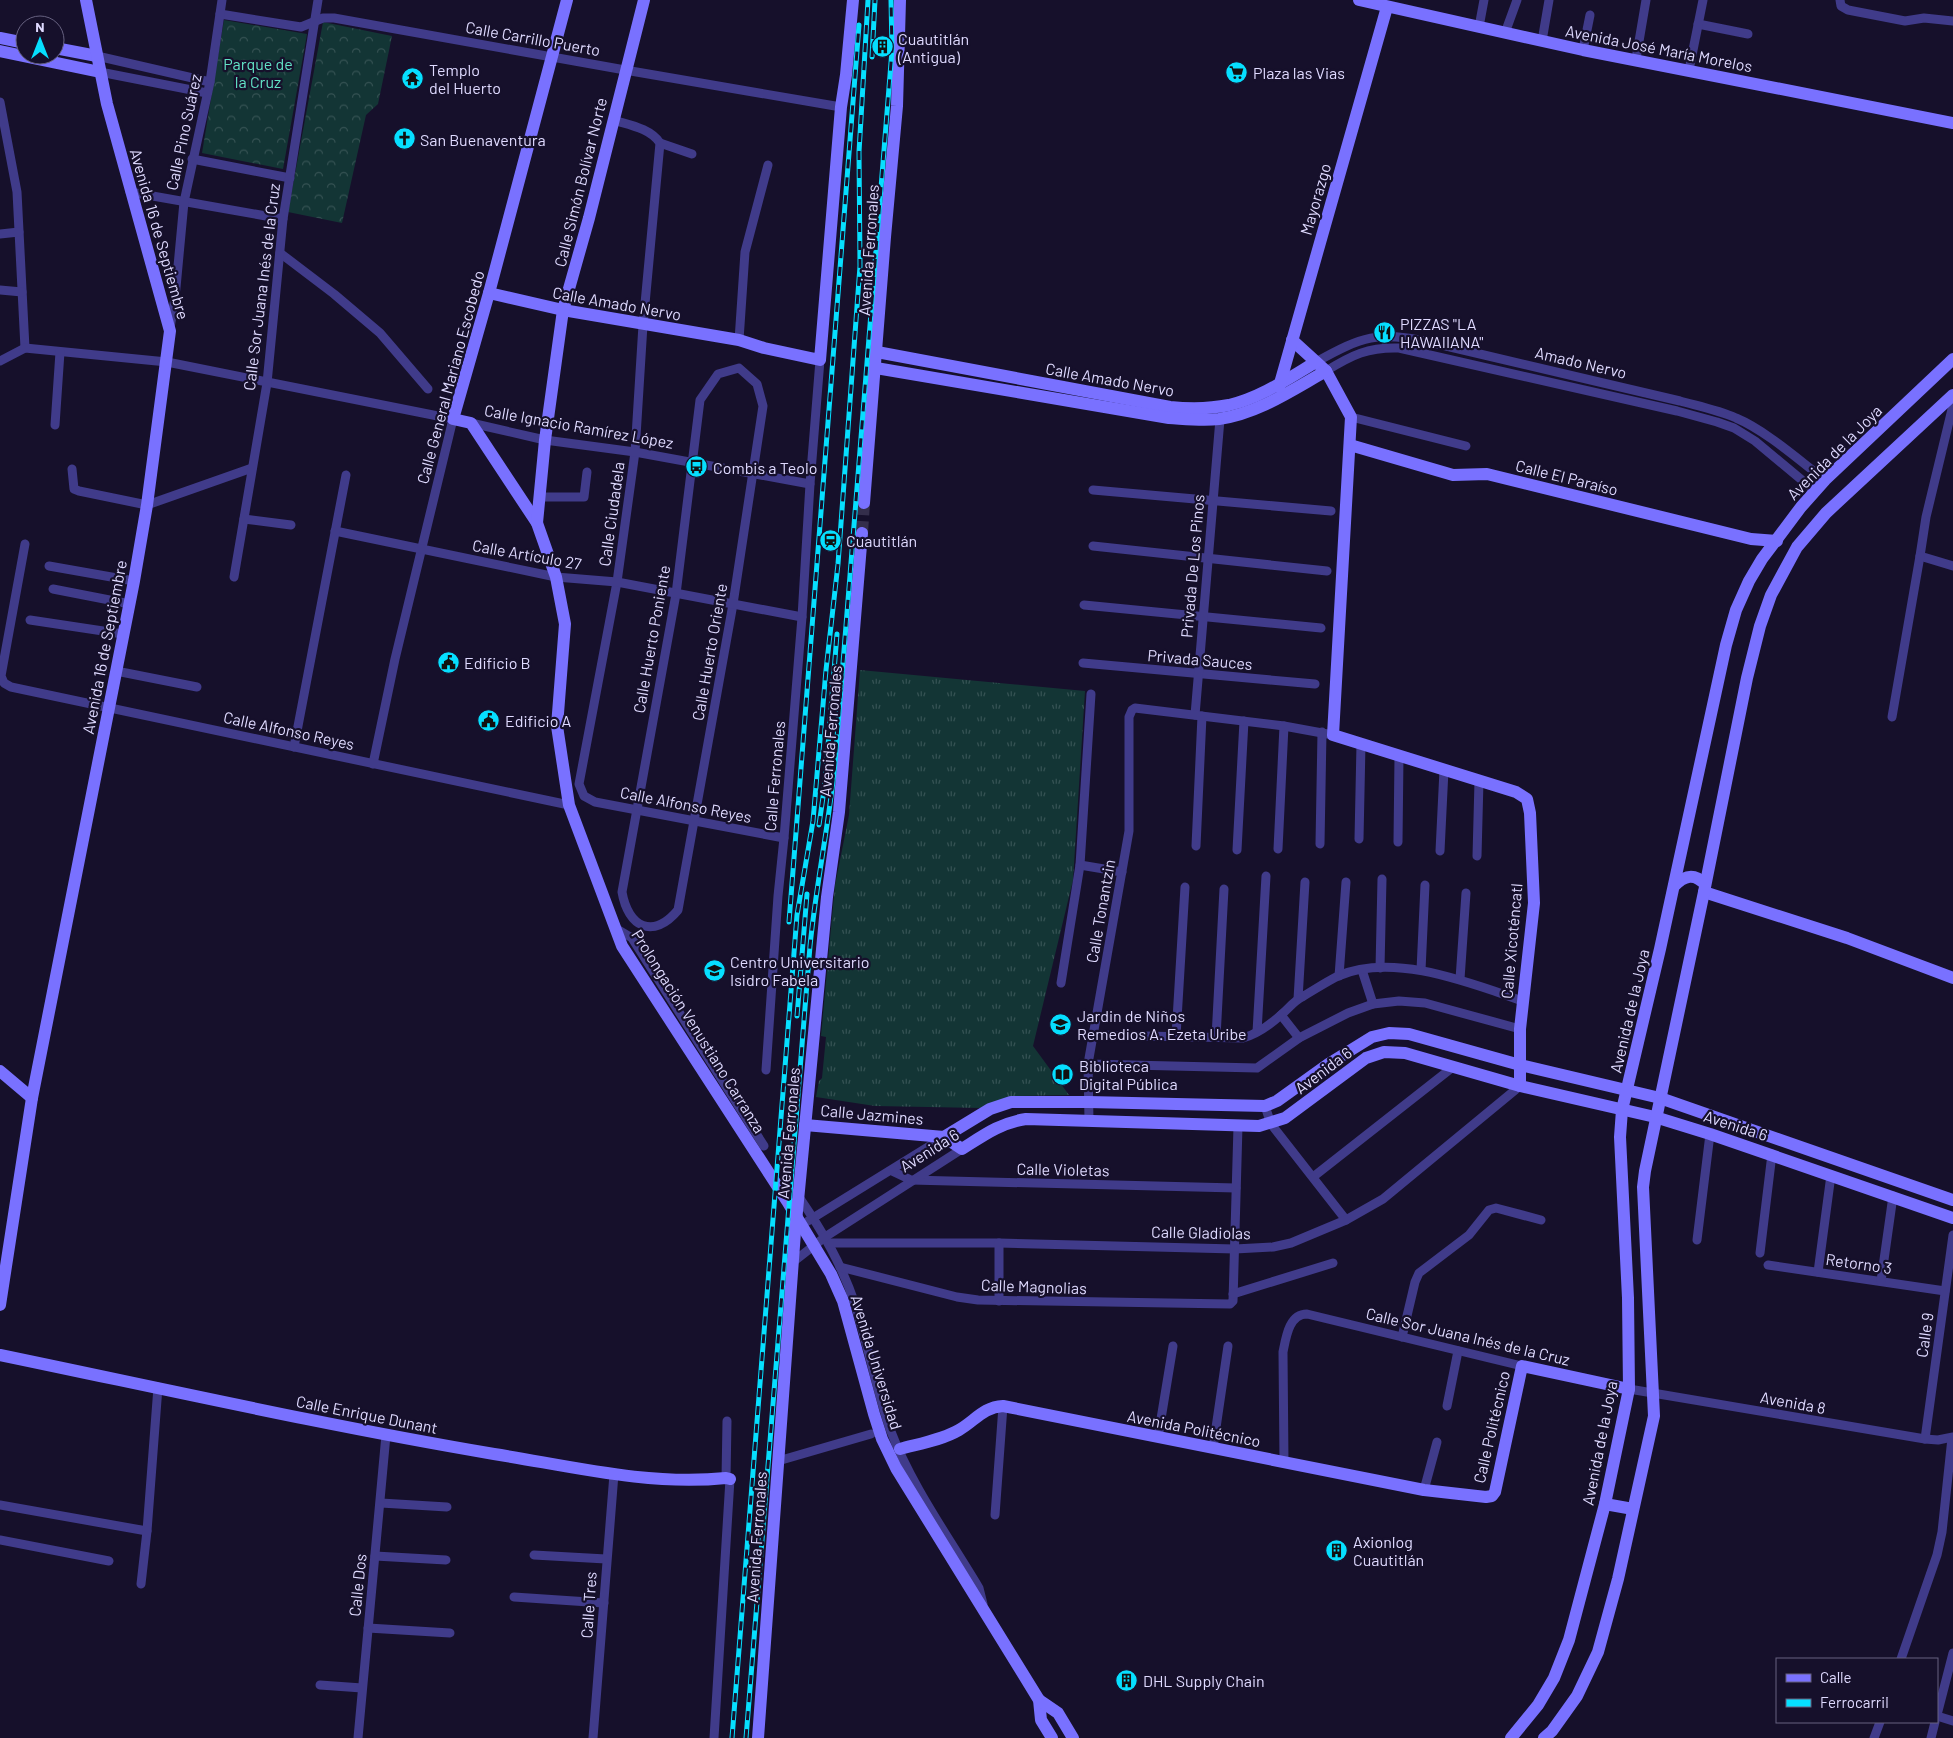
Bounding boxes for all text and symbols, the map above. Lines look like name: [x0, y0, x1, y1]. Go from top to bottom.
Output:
north arrow: [15, 15, 65, 65]
street label: Calle Carrillo Puerto: [464, 17, 602, 59]
text: N: [35, 18, 45, 35]
street label: Avenida José María Morelos: [1564, 21, 1754, 75]
place label: Cuautitlán (Antigua): [897, 29, 969, 66]
building icon: Cuautitlán (Antigua): [870, 35, 894, 59]
park label: Parque de la Cruz: [223, 54, 293, 91]
place label: Templo del Huerto: [429, 60, 501, 97]
supermarket icon: Plaza las Vias: [1225, 60, 1249, 84]
place label: Plaza las Vias: [1253, 63, 1345, 82]
temple icon: Templo del Huerto: [401, 66, 425, 90]
street label: Calle Pino Suárez: [161, 72, 205, 192]
street label: Calle Simón Bolívar Norte: [550, 95, 610, 269]
church icon: San Buenaventura: [392, 127, 416, 151]
place label: San Buenaventura: [420, 130, 546, 149]
street label: Avenida 16 de Septiembre: [126, 146, 194, 322]
street label: Mayorazgo: [1296, 161, 1334, 237]
street label: Calle Sor Juana Inés de la Cruz: [239, 182, 283, 392]
street label: Avenida Ferronales: [854, 184, 882, 316]
street label: Calle General Mariano Escobedo: [412, 268, 488, 486]
street label: Calle Amado Nervo: [551, 282, 683, 324]
place label: PIZZAS "LA HAWAIIANA": [1400, 314, 1483, 351]
restaurant icon: PIZZAS "LA HAWAIIANA": [1372, 320, 1396, 344]
street label: Amado Nervo: [1533, 342, 1629, 382]
street label: Calle Amado Nervo: [1044, 358, 1176, 400]
street label: Calle Ignacio Ramírez López: [483, 400, 675, 452]
street label: Avenida de la Joya: [1783, 401, 1885, 503]
bus stop icon: Combis a Teolo: [685, 455, 709, 479]
street label: Calle El Paraíso: [1514, 455, 1620, 499]
place label: Combis a Teolo: [713, 458, 817, 477]
street label: Calle Ciudadela: [594, 461, 628, 567]
street label: Privada De Los Pinos: [1176, 494, 1208, 638]
station icon: Cuautitlán: [818, 528, 842, 552]
place label: Cuautitlán: [846, 531, 917, 550]
street label: Calle Artículo 27: [471, 535, 583, 573]
street label: Avenida 16 de Septiembre: [78, 558, 130, 736]
street label: Calle Huerto Poniente: [629, 564, 673, 714]
street label: Calle Huerto Oriente: [688, 582, 730, 722]
street label: Privada Sauces: [1147, 645, 1253, 673]
public building icon: Edificio B: [436, 650, 460, 674]
place label: Edificio B: [464, 653, 531, 672]
street label: Avenida Ferronales: [815, 665, 845, 797]
street label: Calle Alfonso Reyes: [222, 707, 356, 753]
public building icon: Edificio A: [477, 708, 501, 732]
place label: Edificio A: [505, 711, 572, 730]
street label: Calle Ferronales: [760, 720, 788, 832]
street label: Calle Alfonso Reyes: [619, 782, 753, 826]
street label: Calle Tonantzin: [1082, 858, 1118, 964]
street label: Calle Xicoténcatl: [1496, 882, 1526, 1000]
street label: Prolongación Venustiano Carranza: [628, 926, 770, 1136]
street label: Avenida de la Joya: [1606, 947, 1652, 1075]
place label: Centro Universitario Isidro Fabela: [730, 952, 869, 989]
school or university icon: Centro Universitario Isidro Fabela: [702, 958, 726, 982]
place label: Jardin de Niños Remedios A. Ezeta Uribe: [1077, 1006, 1247, 1043]
school or university icon: Jardin de Niños Remedios A. Ezeta Uribe: [1049, 1012, 1073, 1036]
street label: Avenida 6: [1291, 1042, 1355, 1098]
place label: Biblioteca Digital Pública: [1079, 1056, 1178, 1093]
library icon: Biblioteca Digital Pública: [1051, 1062, 1075, 1086]
street label: Avenida Ferronales: [773, 1067, 803, 1199]
street label: Calle Jazmines: [820, 1100, 924, 1128]
street label: Avenida 6: [1702, 1106, 1770, 1144]
street label: Avenida 6: [896, 1124, 962, 1176]
street label: Calle Violetas: [1016, 1159, 1110, 1179]
street label: Calle Gladiolas: [1151, 1222, 1251, 1242]
street label: Retorno 3: [1825, 1249, 1893, 1277]
street label: Calle Magnolias: [981, 1275, 1087, 1297]
street label: Avenida Universidad: [847, 1292, 907, 1432]
street label: Calle Sor Juana Inés de la Cruz: [1364, 1303, 1572, 1369]
street label: Calle 9: [1911, 1311, 1937, 1359]
street label: Calle Politécnico: [1469, 1369, 1513, 1485]
street label: Avenida de la Joya: [1578, 1379, 1620, 1507]
street label: Avenida 8: [1759, 1387, 1827, 1417]
street label: Calle Enrique Dunant: [295, 1391, 439, 1437]
street label: Avenida Politécnico: [1126, 1406, 1262, 1450]
street label: Avenida Ferronales: [742, 1471, 770, 1603]
place label: Axionlog Cuautitlán: [1353, 1532, 1424, 1569]
building icon: Axionlog Cuautitlán: [1325, 1538, 1349, 1562]
street label: Calle Dos: [344, 1553, 370, 1617]
street label: Calle Tres: [576, 1571, 600, 1639]
legend: [1776, 1658, 1938, 1723]
building icon: DHL Supply Chain: [1115, 1668, 1139, 1692]
text: Calle: [1820, 1668, 1852, 1686]
place label: DHL Supply Chain: [1143, 1671, 1265, 1690]
text: Ferrocarril: [1820, 1693, 1889, 1711]

